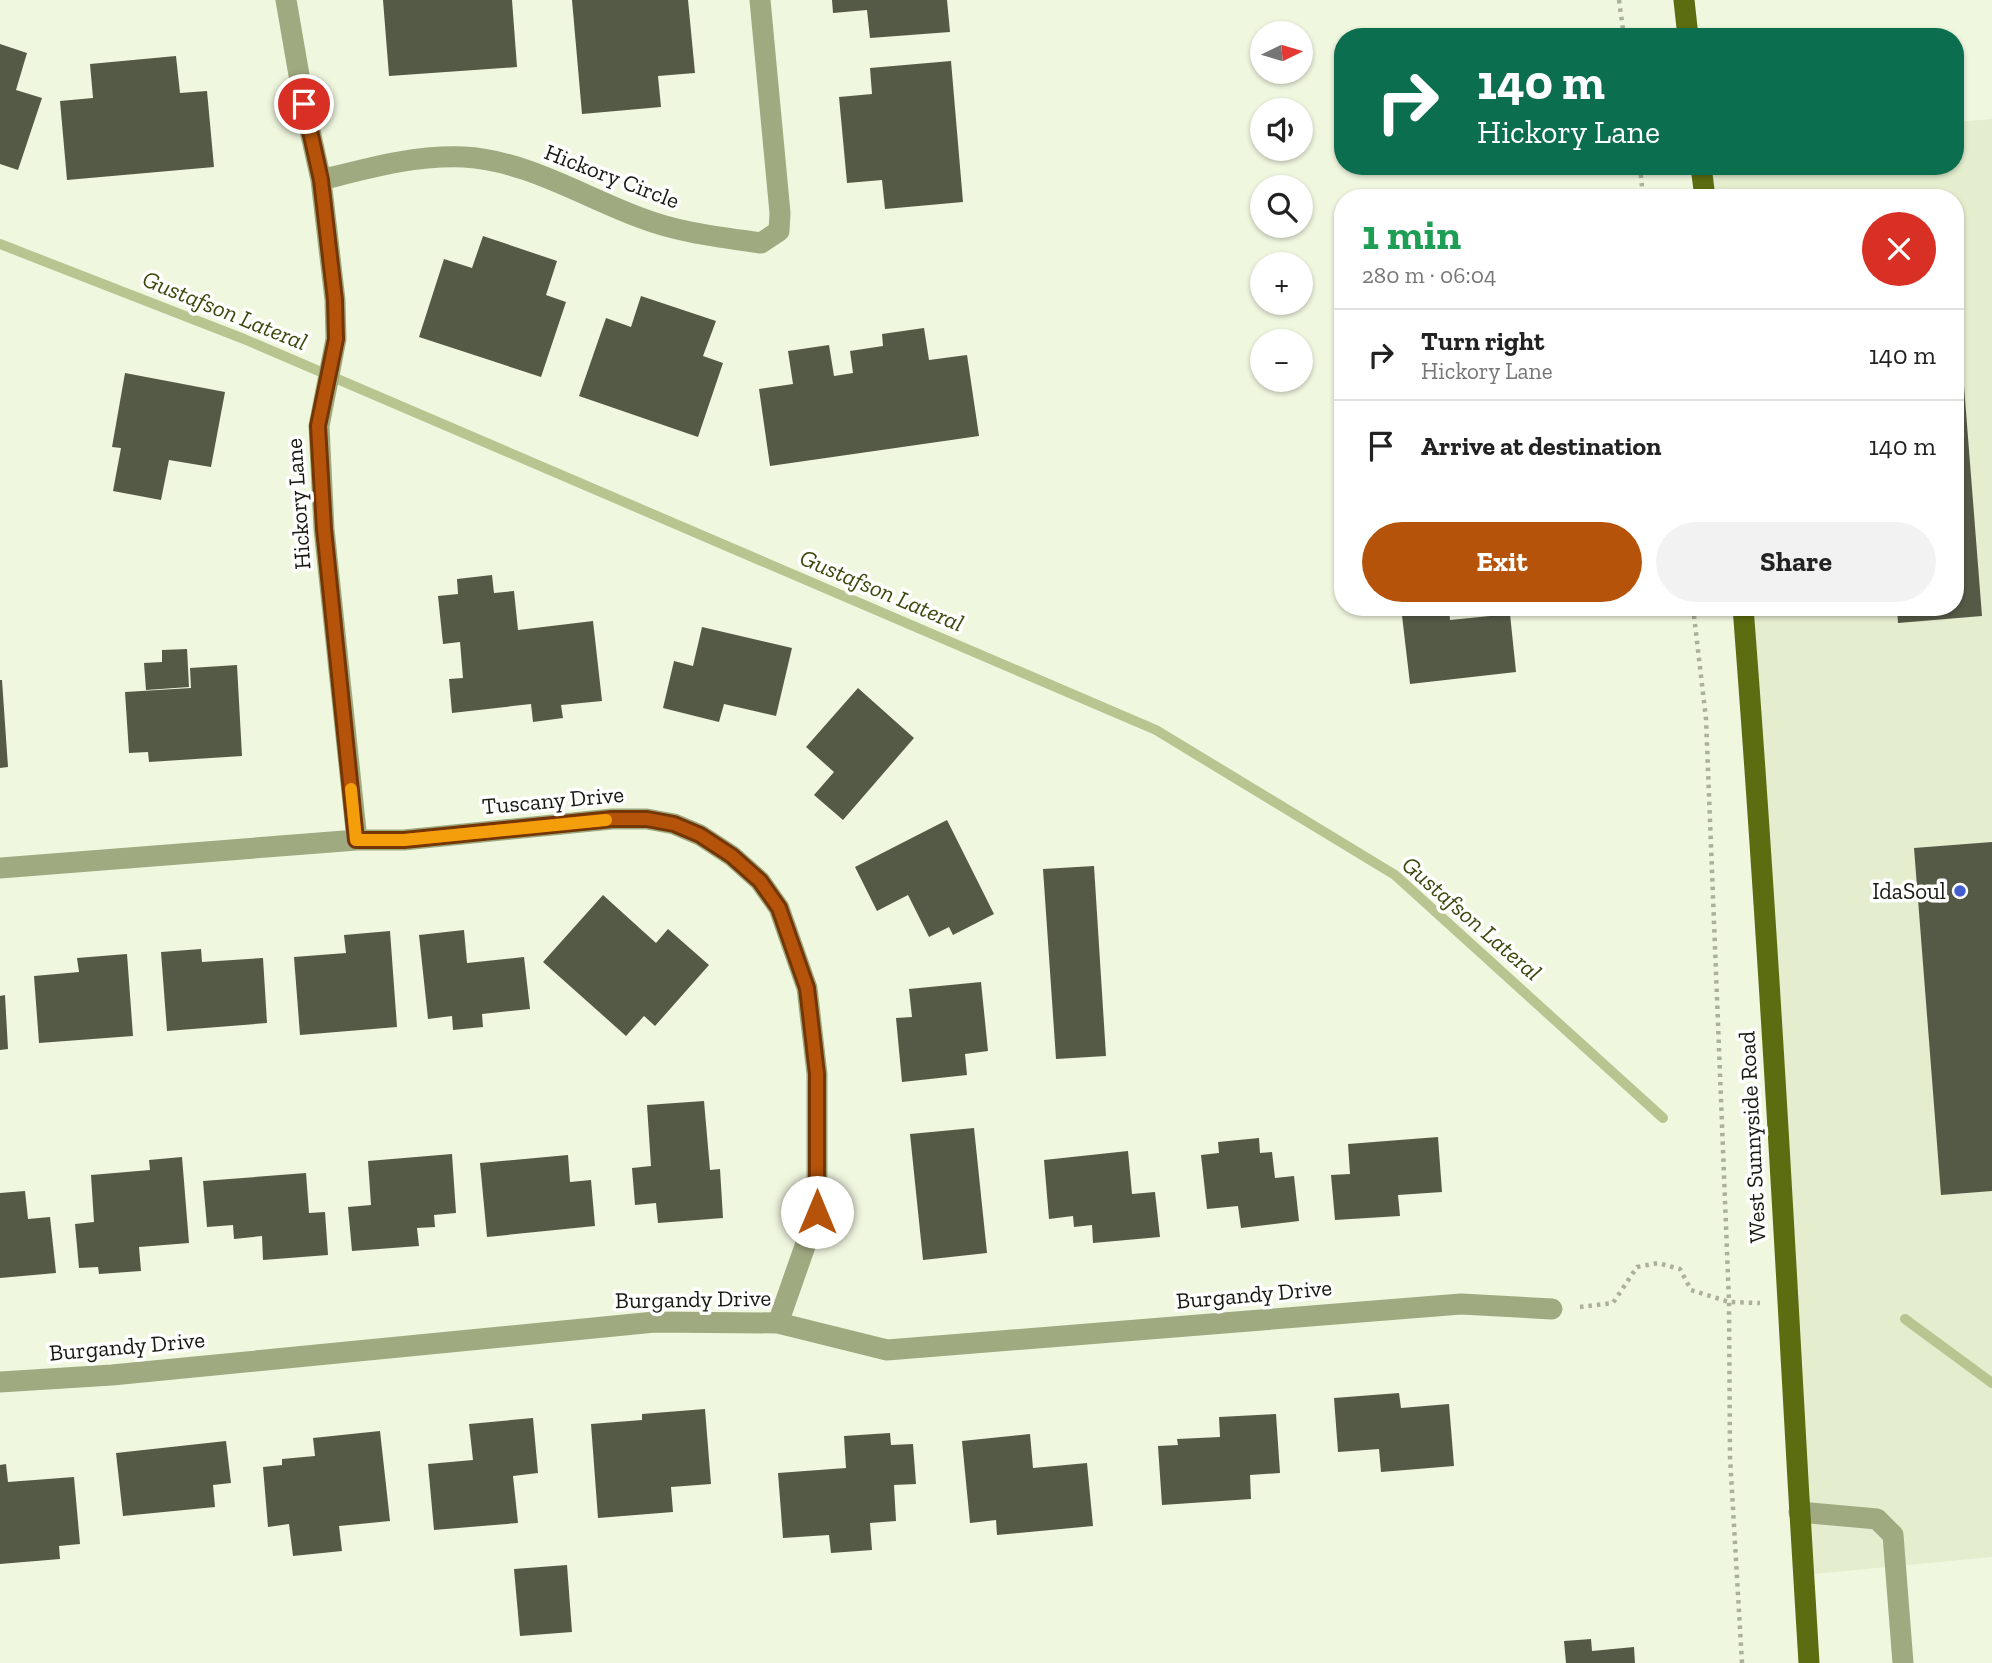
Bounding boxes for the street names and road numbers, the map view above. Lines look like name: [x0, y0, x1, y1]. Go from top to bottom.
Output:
street label: Hickory Circle: [541, 137, 683, 215]
street label: Hickory Lane: [279, 437, 317, 571]
street label: Tuscany Drive: [481, 780, 625, 820]
street label: West Sunnyside Road: [1732, 1030, 1772, 1244]
street label: Burgandy Drive: [1175, 1273, 1333, 1315]
street label: Burgandy Drive: [615, 1284, 771, 1314]
street label: Burgandy Drive: [48, 1325, 206, 1367]

